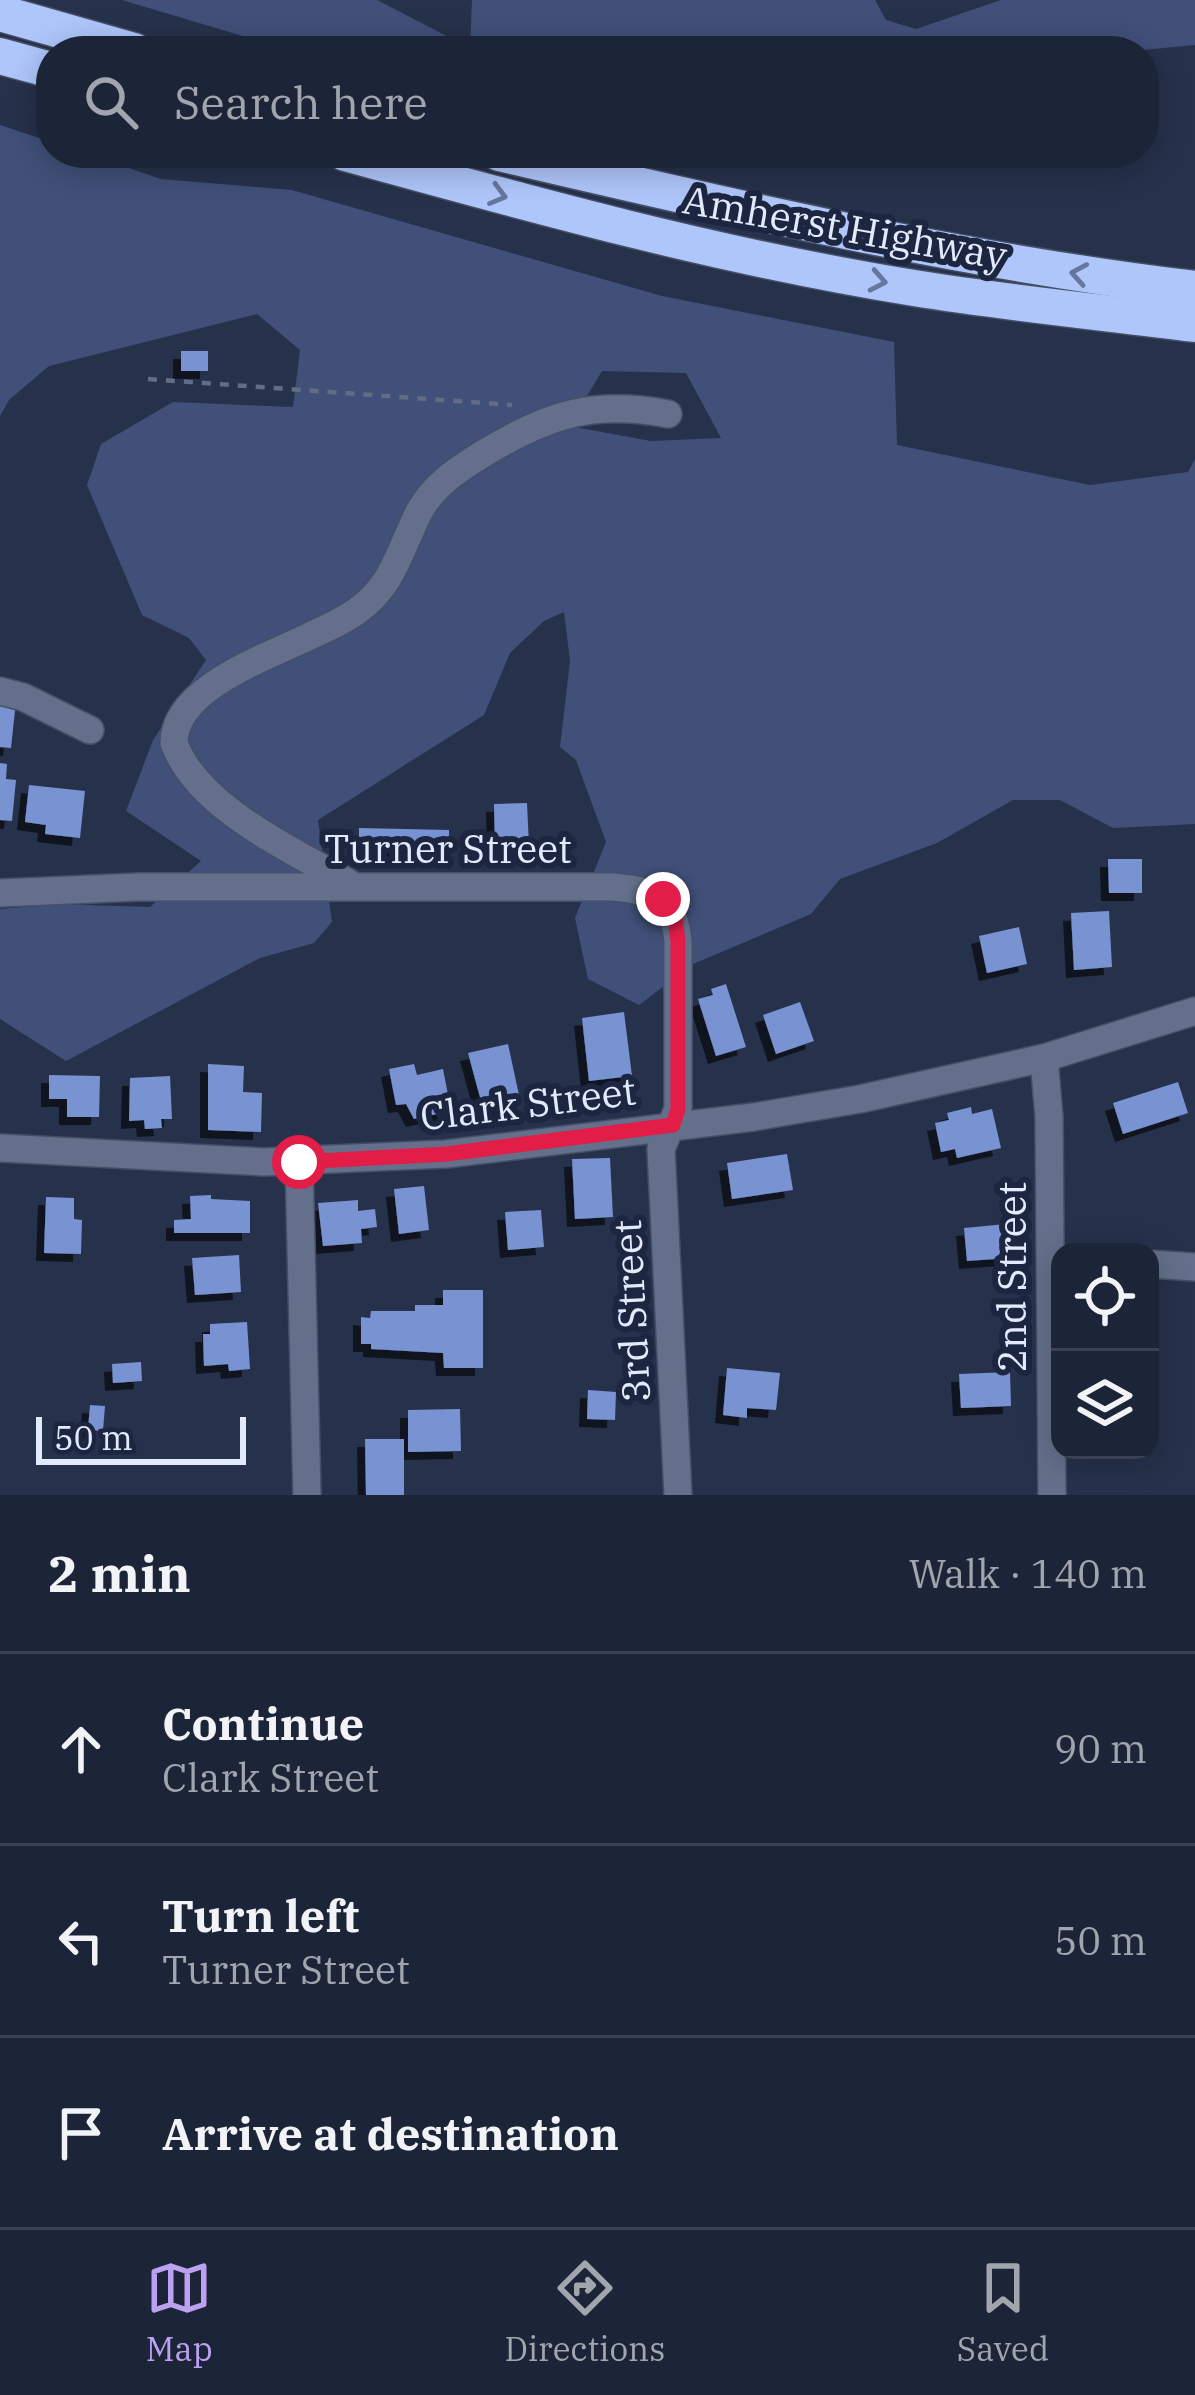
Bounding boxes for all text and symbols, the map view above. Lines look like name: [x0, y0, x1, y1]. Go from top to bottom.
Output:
search box: [36, 36, 1159, 168]
icon: search: [78, 69, 144, 135]
text: Search here: [174, 73, 428, 131]
street label: Amherst Highway: [679, 173, 1011, 281]
one-way arrow: [487, 181, 508, 206]
one-way arrow: [1069, 262, 1089, 287]
one-way arrow: [868, 267, 888, 293]
street label: Turner Street: [324, 823, 572, 874]
route end: [636, 872, 690, 926]
street label: Clark Street: [417, 1064, 639, 1142]
route start: [272, 1135, 326, 1189]
street label: 2nd Street: [986, 1182, 1037, 1372]
street label: 3rd Street: [601, 1218, 661, 1404]
map controls: [1051, 1243, 1159, 1459]
button: locate: [1051, 1243, 1159, 1351]
button: layers: [1051, 1351, 1159, 1459]
scale bar: [36, 1411, 246, 1464]
text: 50 m: [54, 1416, 133, 1459]
text: 2 min: [48, 1540, 191, 1606]
text: Walk · 140 m: [909, 1548, 1147, 1599]
text: Continue: [162, 1694, 364, 1752]
icon: ahead: [48, 1716, 114, 1782]
text: 90 m: [1054, 1723, 1147, 1774]
text: Clark Street: [162, 1752, 379, 1803]
text: Turn left: [162, 1886, 359, 1944]
icon: left: [48, 1908, 114, 1974]
text: 50 m: [1054, 1915, 1147, 1966]
text: Turner Street: [162, 1944, 410, 1995]
icon: arrive: [48, 2100, 114, 2166]
text: Arrive at destination: [162, 2104, 619, 2162]
tab: Map: [146, 2255, 213, 2370]
tab: Directions: [504, 2255, 665, 2370]
tab: Saved: [957, 2255, 1049, 2370]

